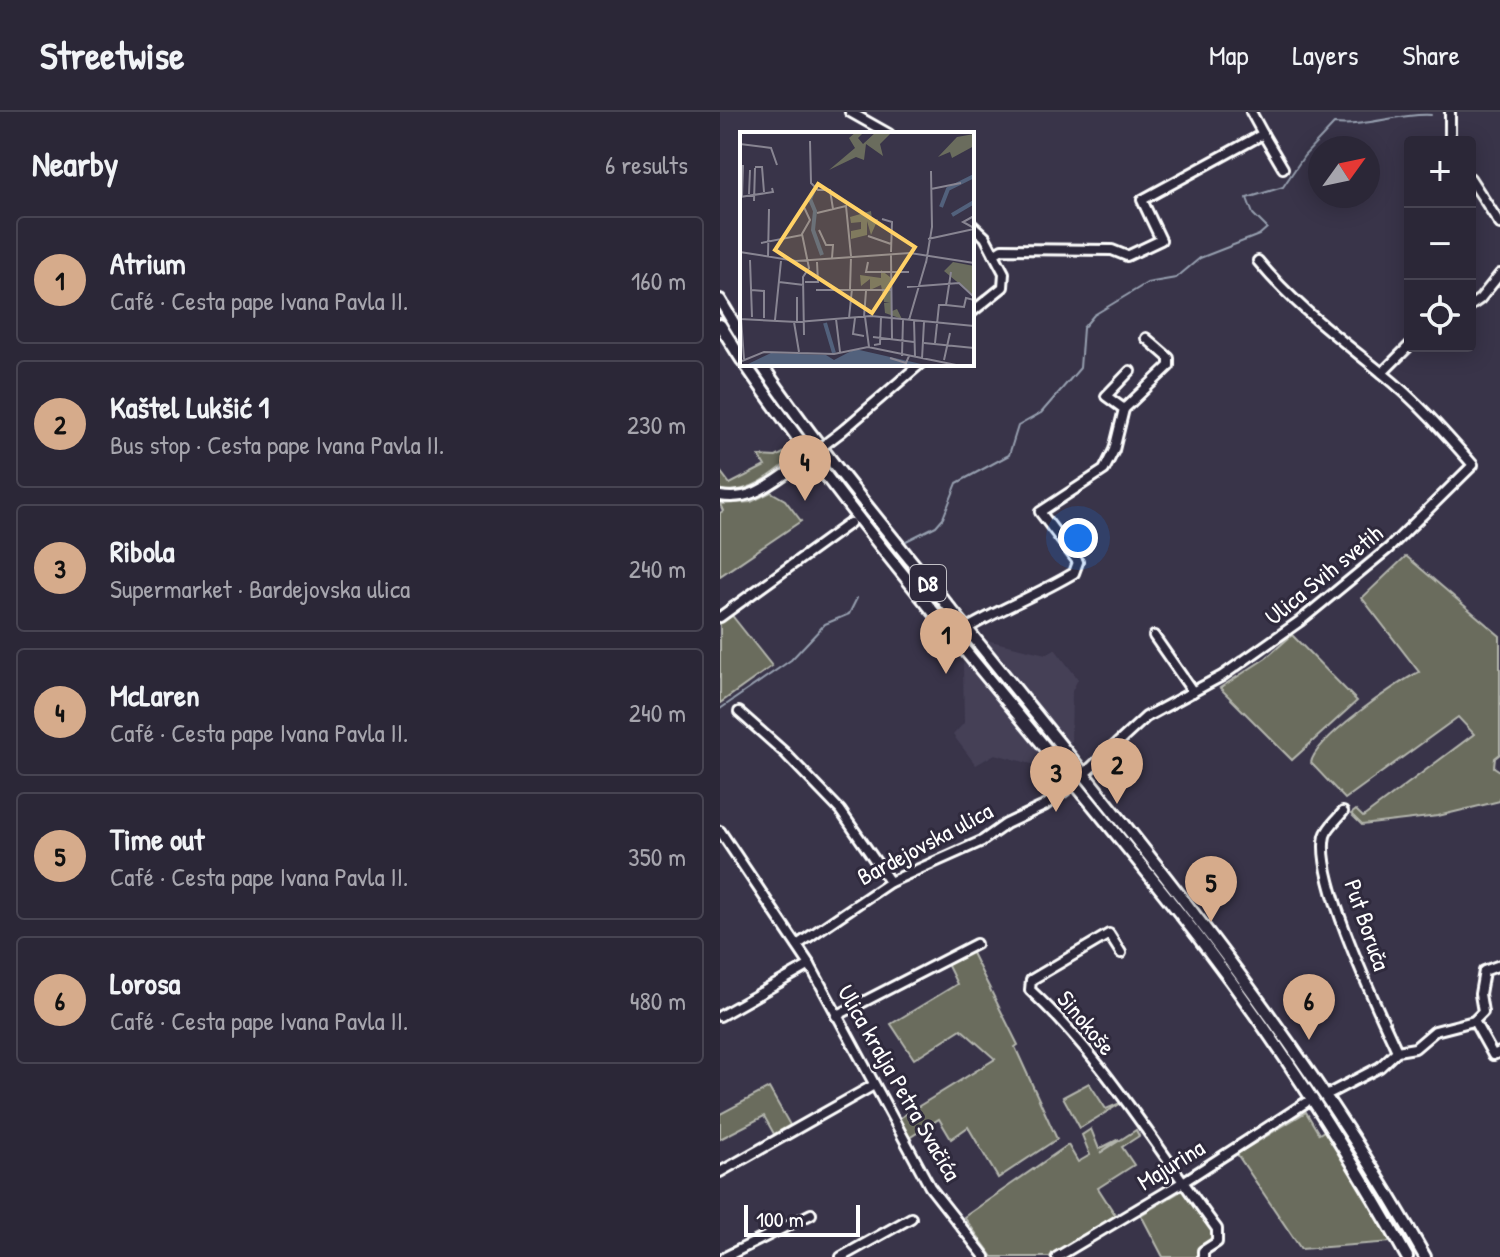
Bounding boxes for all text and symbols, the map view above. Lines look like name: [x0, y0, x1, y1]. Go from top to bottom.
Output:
text: Streetwise: [40, 29, 184, 81]
text: Map: [1209, 36, 1249, 74]
text: Layers: [1293, 36, 1358, 74]
text: Share: [1402, 36, 1460, 74]
inset map: [740, 132, 974, 366]
north arrow: [1308, 136, 1380, 208]
map controls: [1404, 136, 1476, 352]
button: +: [1404, 136, 1476, 208]
text: Nearby: [32, 141, 118, 187]
text: 6 results: [605, 147, 688, 182]
button: −: [1404, 208, 1476, 280]
text: Atrium: [110, 243, 186, 283]
text: 1: [55, 263, 65, 298]
text: 160 m: [631, 263, 686, 298]
button: locate: [1404, 280, 1476, 352]
text: Café · Cesta pape Ivana Pavla II.: [110, 283, 408, 318]
text: Kaštel Lukšić 1: [110, 387, 269, 427]
text: 2: [54, 407, 66, 442]
text: 230 m: [627, 407, 686, 442]
text: Bus stop · Cesta pape Ivana Pavla II.: [110, 427, 444, 462]
pin: 4: [779, 435, 831, 501]
street label: Ulica Svih svetih: [1258, 517, 1389, 632]
your location: [1058, 518, 1098, 558]
text: Ribola: [110, 531, 175, 571]
text: 3: [54, 551, 66, 586]
text: 240 m: [629, 551, 686, 586]
road number: D8: [910, 565, 946, 601]
text: Supermarket · Bardejovska ulica: [110, 571, 410, 606]
pin: 1: [920, 608, 972, 674]
text: McLaren: [110, 675, 199, 715]
text: 4: [55, 695, 65, 730]
text: 240 m: [629, 695, 686, 730]
text: Café · Cesta pape Ivana Pavla II.: [110, 715, 408, 750]
pin: 2: [1091, 738, 1143, 804]
pin: 3: [1030, 746, 1082, 812]
street label: Bardejovska ulica: [851, 794, 998, 892]
text: Time out: [110, 819, 204, 859]
text: 5: [55, 839, 66, 874]
text: 350 m: [628, 839, 686, 874]
pin: 5: [1185, 856, 1237, 922]
text: Café · Cesta pape Ivana Pavla II.: [110, 859, 408, 894]
street label: Put Boruča: [1337, 875, 1398, 974]
text: Lorosa: [110, 963, 180, 1003]
pin: 6: [1283, 974, 1335, 1040]
street label: Ulica kralja Petra Svačića: [831, 978, 969, 1187]
text: 6: [55, 983, 65, 1018]
text: 480 m: [630, 983, 686, 1018]
street label: Sinokoše: [1050, 983, 1124, 1062]
text: Café · Cesta pape Ivana Pavla II.: [110, 1003, 408, 1038]
street label: Majurina: [1131, 1131, 1210, 1197]
scale bar: [744, 1201, 860, 1237]
text: 100 m: [756, 1204, 804, 1234]

